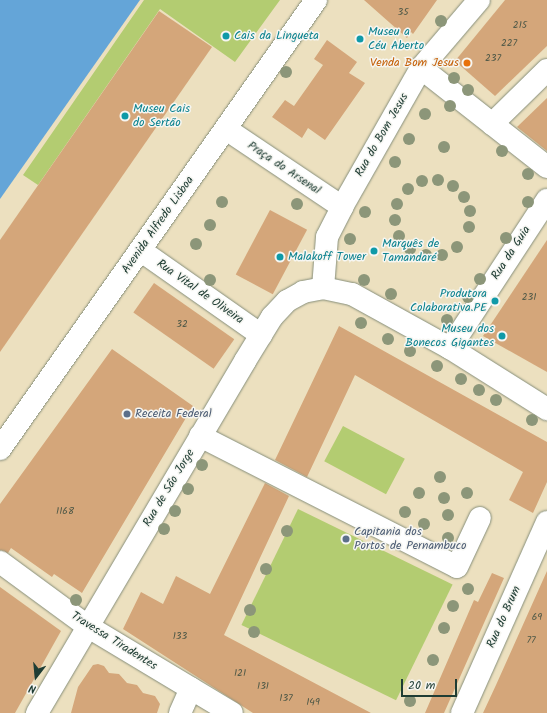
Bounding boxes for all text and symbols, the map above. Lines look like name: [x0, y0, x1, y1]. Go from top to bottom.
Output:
house number: 35: [397, 7, 409, 19]
house number: 215: [513, 20, 527, 32]
place label: Museu a Céu Aberto: [368, 25, 424, 53]
place label: Cais da Lingueta: [234, 29, 319, 43]
marker: Cais da Lingueta: [221, 31, 231, 41]
marker: Museu a Céu Aberto: [355, 34, 365, 44]
house number: 227: [501, 38, 517, 50]
house number: 237: [485, 53, 501, 65]
place label: Venda Bom Jesus: [370, 56, 459, 70]
marker: Venda Bom Jesus: [462, 58, 472, 68]
street label: Rua do Bom Jesus: [352, 91, 412, 179]
place label: Museu Cais do Sertão: [133, 102, 190, 130]
marker: Museu Cais do Sertão: [120, 111, 130, 121]
street label: Praça do Arsenal: [245, 138, 323, 198]
street label: Avenida Alfredo Lisboa: [119, 173, 197, 277]
street label: Rua da Guia: [488, 223, 534, 283]
place label: Marquês de Tamandaré: [382, 237, 439, 265]
marker: Marquês de Tamandaré: [369, 246, 379, 256]
place label: Malakoff Tower: [288, 250, 366, 264]
marker: Malakoff Tower: [275, 252, 285, 262]
street label: Rua Vital de Oliveira: [154, 257, 246, 327]
place label: Produtora Colaborativa.PE: [410, 287, 487, 315]
house number: 231: [522, 292, 536, 304]
marker: Produtora Colaborativa.PE: [490, 296, 500, 306]
house number: 32: [176, 319, 188, 331]
place label: Museu dos Bonecos Gigantes: [405, 322, 494, 350]
marker: Museu dos Bonecos Gigantes: [497, 331, 507, 341]
place label: Receita Federal: [135, 407, 212, 421]
marker: Receita Federal: [122, 409, 132, 419]
street label: Rua de São Jorge: [140, 447, 198, 529]
house number: 1168: [56, 506, 74, 518]
place label: Capitania dos Portos de Pernambuco: [354, 525, 466, 553]
marker: Capitania dos Portos de Pernambuco: [341, 534, 351, 544]
street label: Rua do Brum: [484, 584, 524, 650]
street label: Travessa Tiradentes: [68, 609, 160, 673]
house number: 69: [532, 612, 542, 624]
house number: 133: [173, 631, 187, 643]
house number: 77: [526, 635, 536, 647]
north arrow: [16, 657, 56, 697]
house number: 121: [234, 668, 246, 680]
scale bar: [403, 671, 459, 697]
text: 20 m: [408, 676, 435, 695]
text: N: [27, 679, 39, 698]
house number: 131: [257, 681, 269, 693]
house number: 137: [279, 693, 293, 705]
house number: 149: [306, 697, 320, 709]

